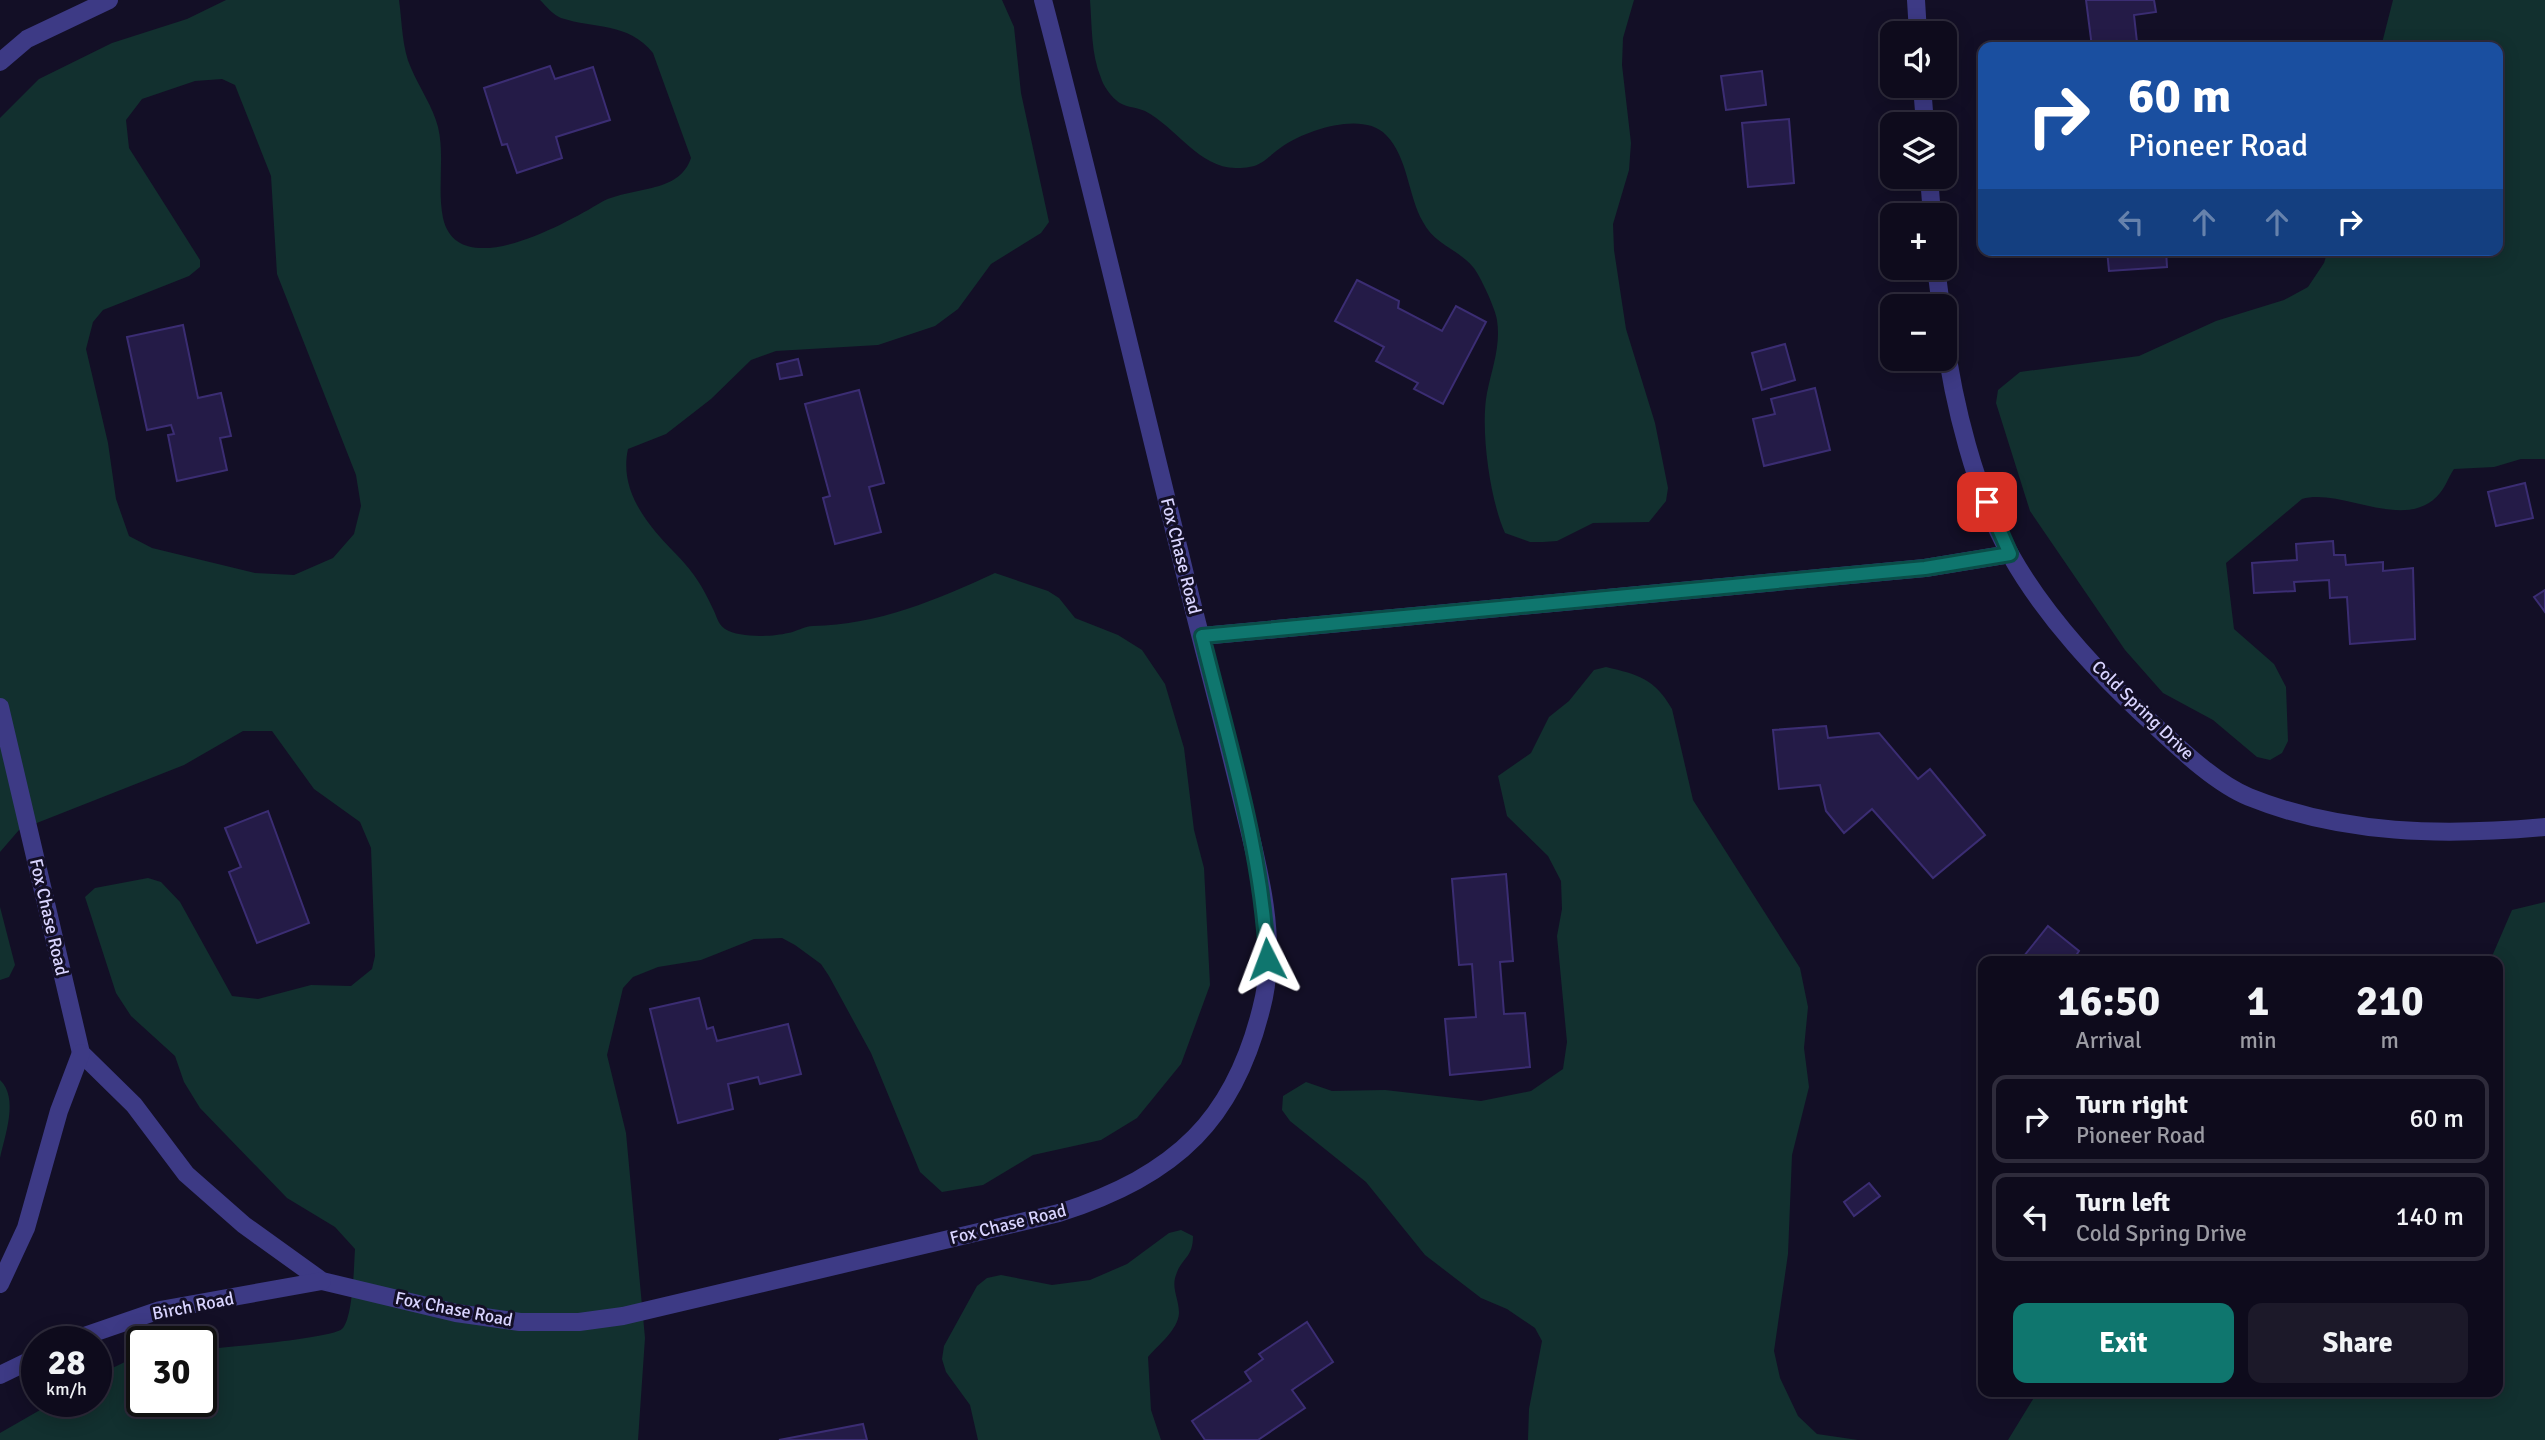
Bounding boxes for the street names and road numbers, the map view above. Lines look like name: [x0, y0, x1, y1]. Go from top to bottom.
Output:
street label: Fox Chase Road: [1156, 495, 1206, 617]
street label: Cold Spring Drive: [2087, 656, 2199, 764]
street label: Fox Chase Road: [25, 856, 73, 978]
street label: Fox Chase Road: [947, 1199, 1069, 1249]
street label: Birch Road: [150, 1287, 236, 1325]
street label: Fox Chase Road: [393, 1287, 515, 1331]

